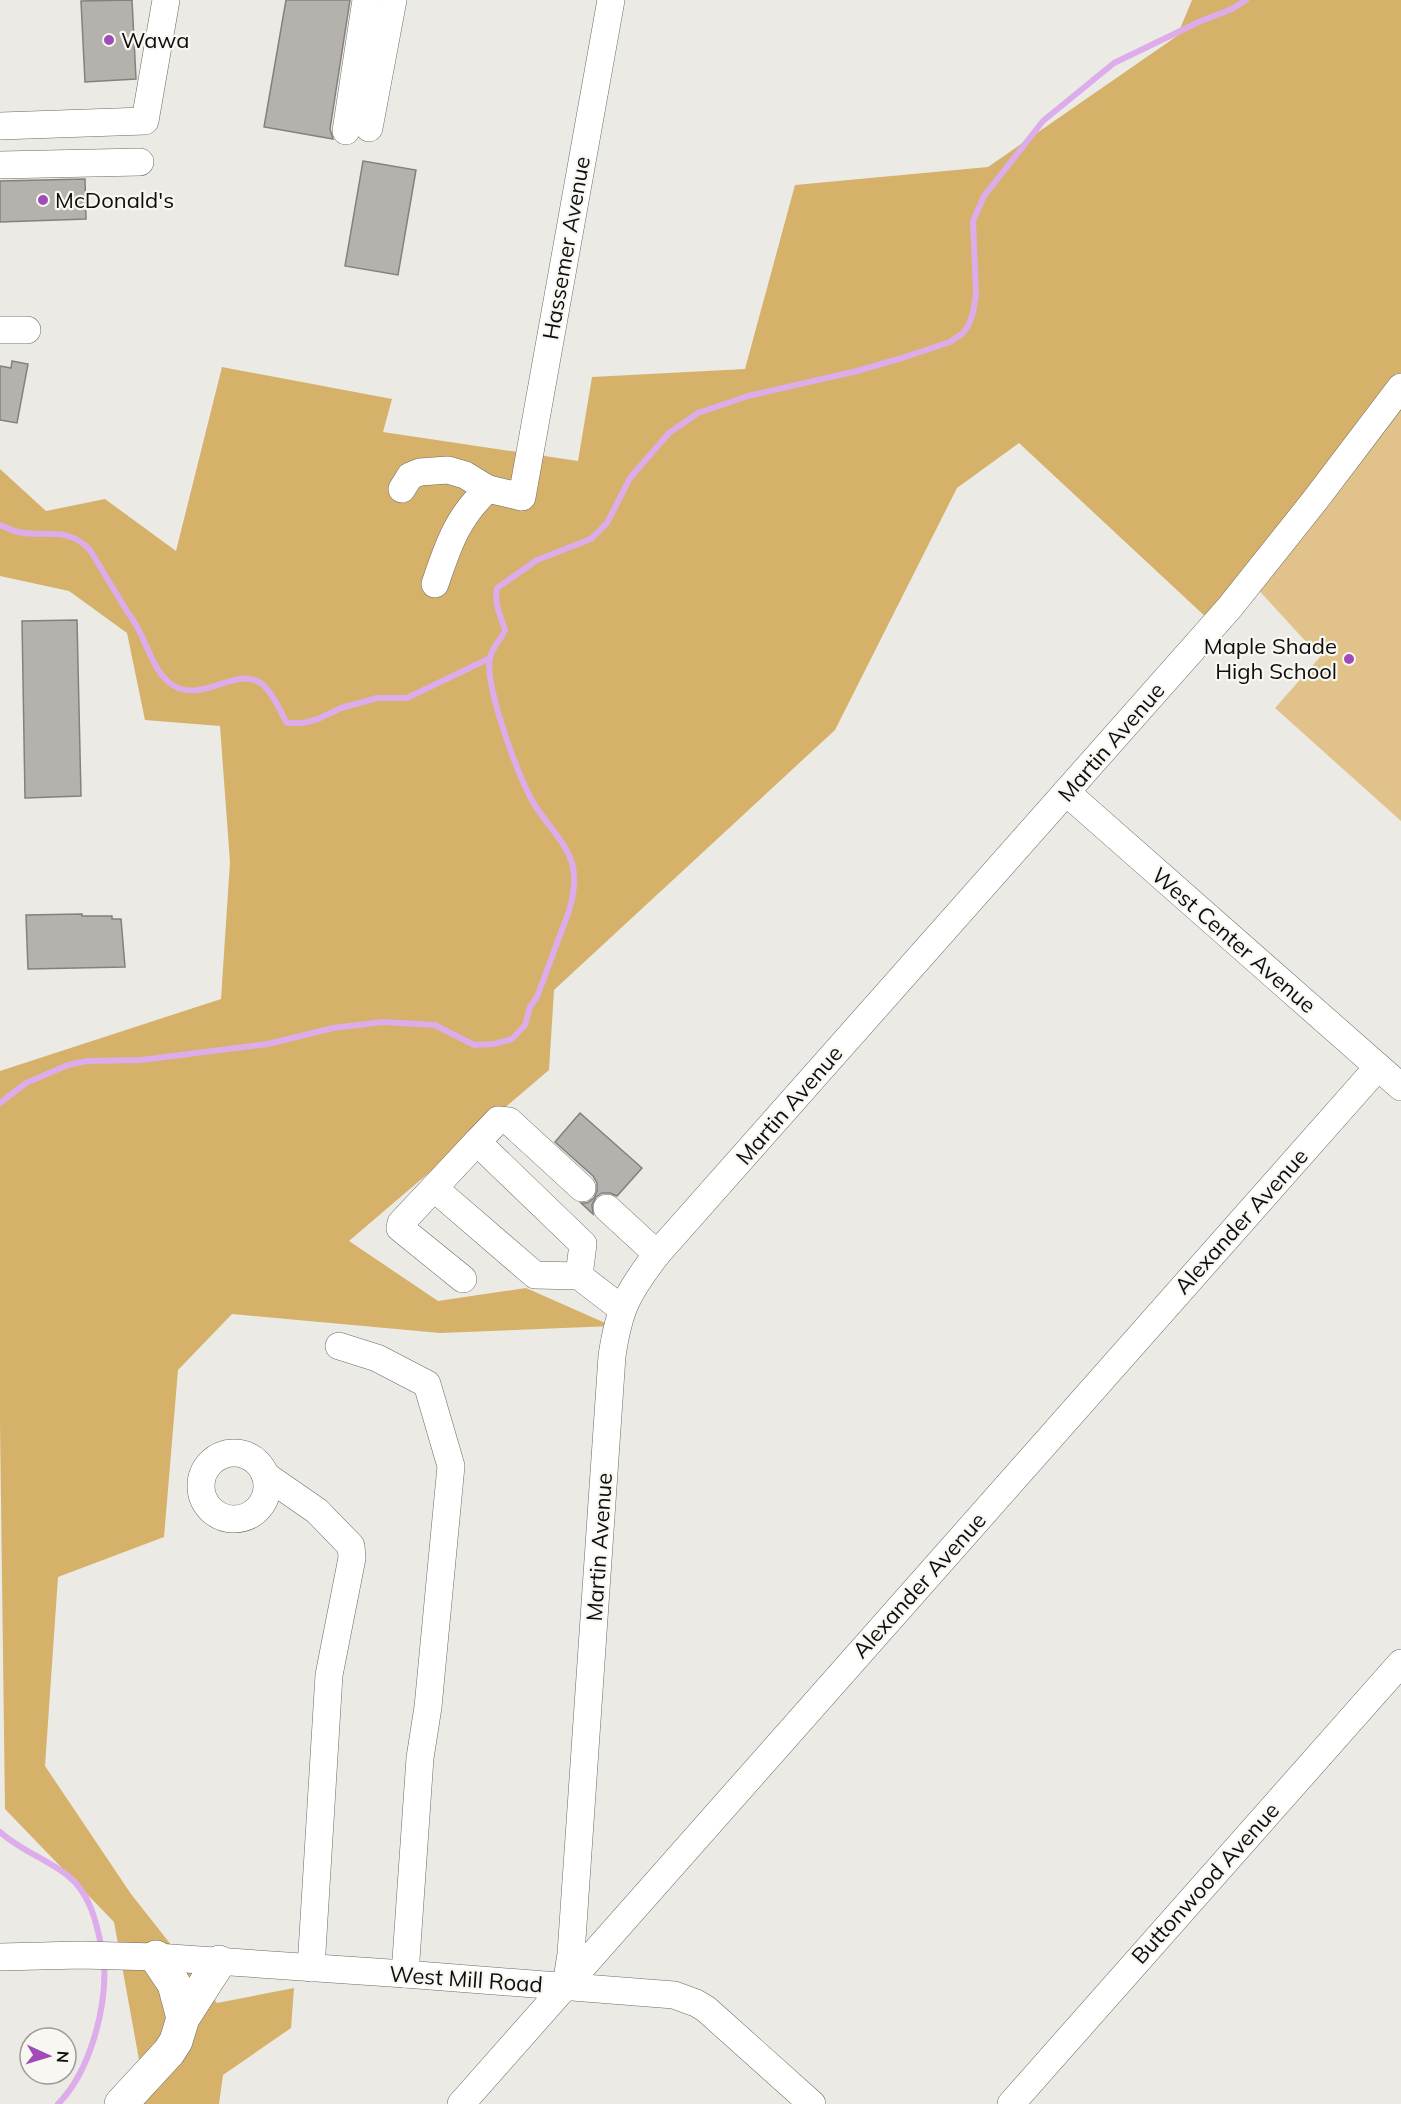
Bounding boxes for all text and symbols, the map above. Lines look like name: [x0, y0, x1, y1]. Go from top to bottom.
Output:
place label: Wawa: [121, 26, 189, 54]
marker: Wawa: [102, 33, 116, 47]
street label: Hassemer Avenue: [536, 154, 596, 342]
place label: McDonald's: [55, 186, 174, 214]
marker: McDonald's: [36, 193, 50, 207]
place label: Maple Shade High School: [1204, 632, 1337, 685]
marker: Maple Shade High School: [1342, 652, 1356, 666]
street label: Martin Avenue: [1052, 677, 1170, 807]
street label: West Center Avenue: [1146, 861, 1322, 1019]
street label: Martin Avenue: [730, 1040, 848, 1170]
street label: Alexander Avenue: [1168, 1142, 1314, 1300]
street label: Martin Avenue: [580, 1472, 618, 1622]
street label: Alexander Avenue: [846, 1506, 992, 1664]
street label: Buttonwood Avenue: [1125, 1796, 1285, 1970]
street label: West Mill Road: [388, 1960, 544, 1998]
north arrow: [18, 2026, 78, 2086]
text: N: [53, 2050, 73, 2064]

